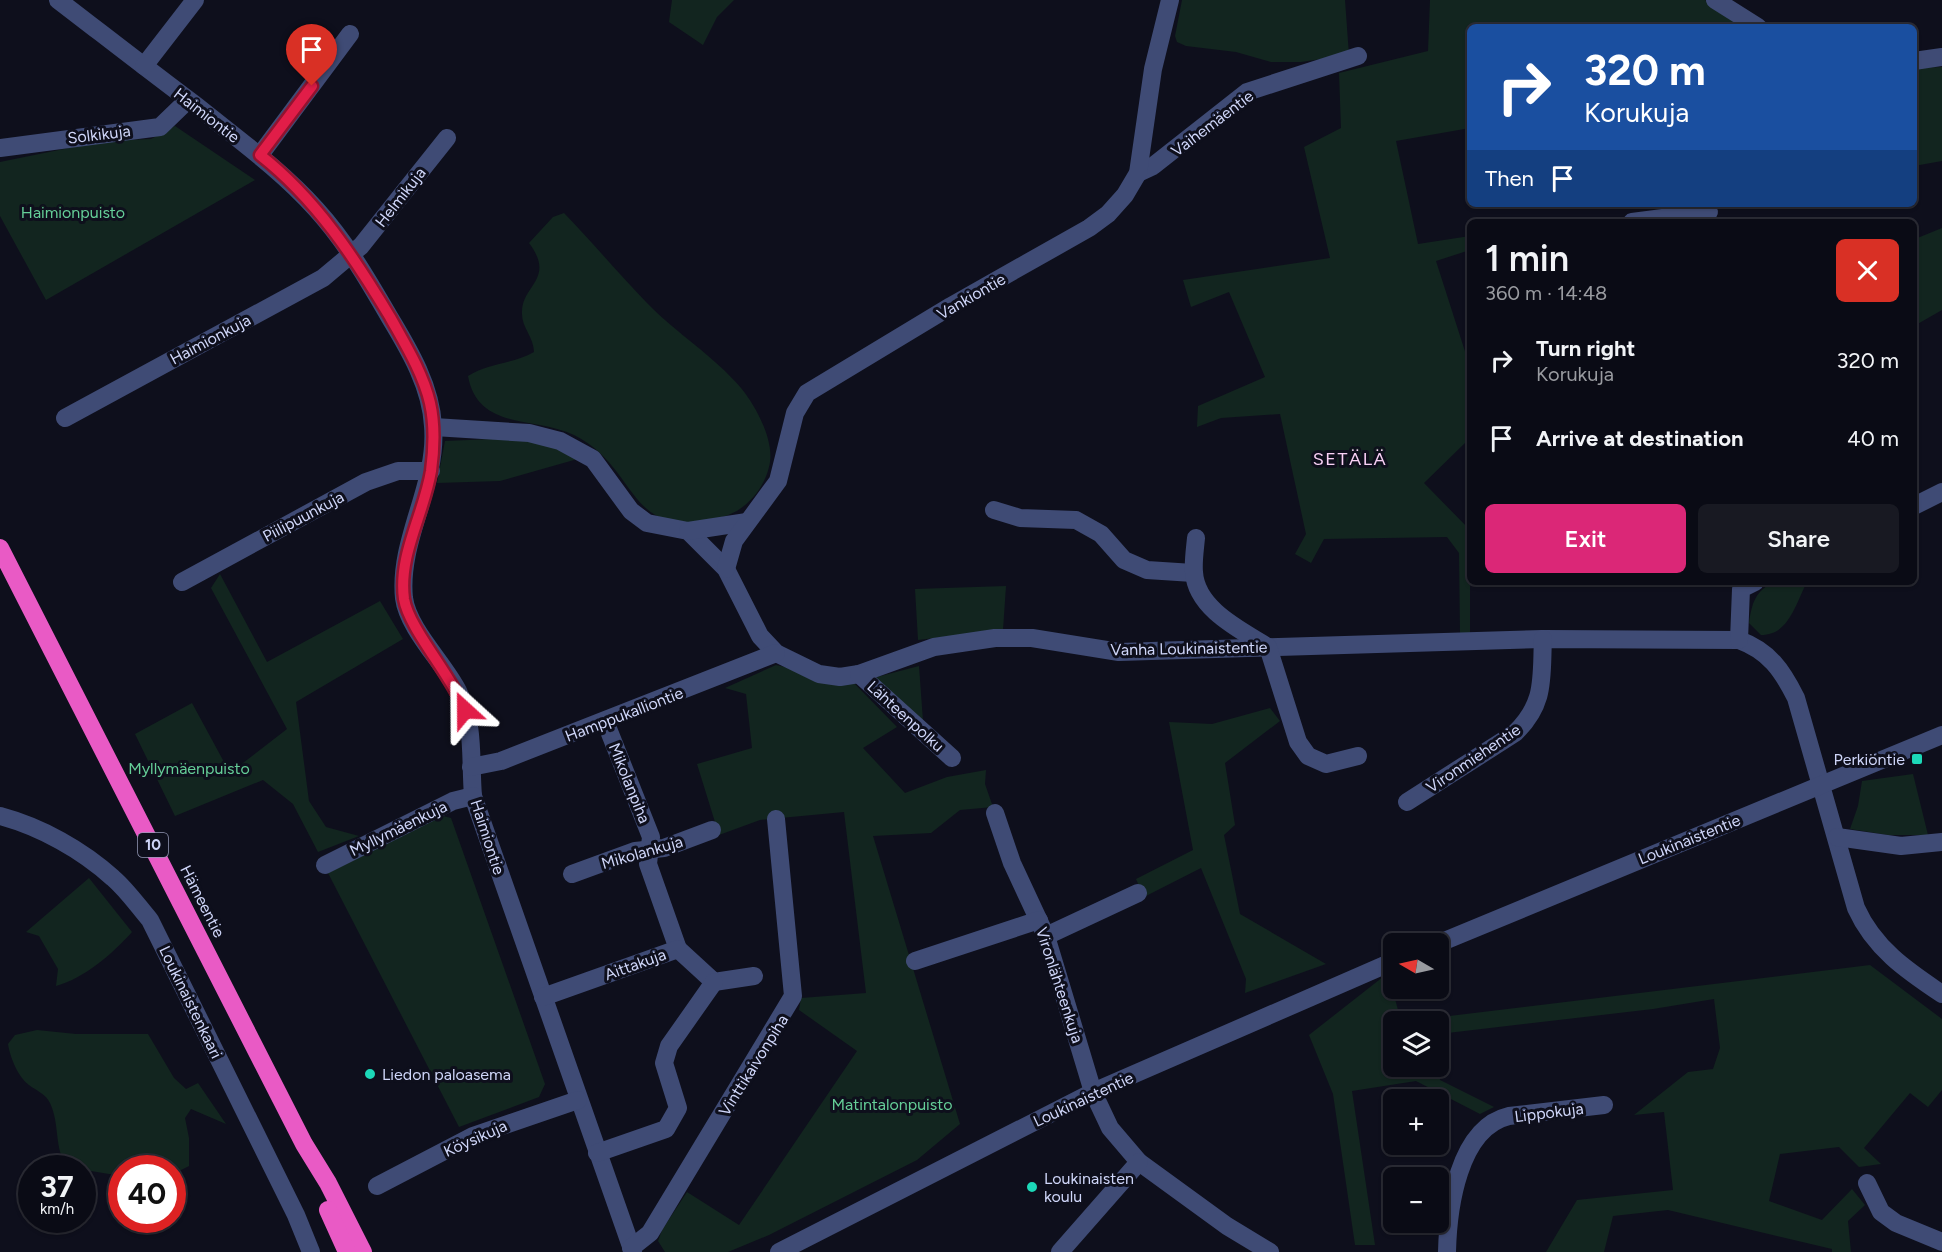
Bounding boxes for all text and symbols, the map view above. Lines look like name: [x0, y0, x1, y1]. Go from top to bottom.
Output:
pin: [286, 24, 337, 86]
icon: arrive: [295, 33, 328, 66]
text: 320 m: [1584, 45, 1706, 96]
icon: right: [1485, 48, 1563, 126]
street label: Haimiontie: [170, 84, 243, 147]
street label: Vaihemäentie: [1167, 86, 1257, 160]
text: Korukuja: [1584, 96, 1689, 129]
street label: Solkikuja: [67, 121, 132, 148]
icon: arrive: [1546, 162, 1579, 195]
street label: Helmikuja: [371, 164, 430, 231]
text: Then: [1485, 165, 1534, 192]
park label: Haimionpuisto: [21, 203, 125, 222]
text: 1 min: [1485, 237, 1569, 280]
button: close: [1836, 239, 1899, 302]
street label: Vankiontie: [934, 269, 1009, 324]
text: 360 m · 14:48: [1485, 281, 1607, 305]
street label: Haimionkuja: [167, 310, 254, 369]
text: Turn right: [1536, 335, 1635, 362]
icon: right: [1485, 344, 1518, 377]
text: 320 m: [1836, 347, 1899, 374]
text: Korukuja: [1536, 362, 1614, 386]
icon: arrive: [1485, 422, 1518, 455]
text: Arrive at destination: [1536, 425, 1744, 452]
text: 40 m: [1847, 425, 1899, 452]
district label: SETÄLÄ: [1313, 448, 1387, 470]
street label: Piilipuunkuja: [259, 487, 347, 546]
button: Exit: [1485, 504, 1686, 573]
button: Share: [1698, 504, 1899, 573]
street label: Vanha Loukinaistentie: [1110, 638, 1268, 659]
street label: Lähteenpolku: [863, 677, 948, 756]
position arrow: [433, 678, 497, 742]
street label: Hamppukalliontie: [562, 683, 686, 746]
street label: Vironmiehentie: [1423, 720, 1524, 797]
street label: Mikolanpiha: [605, 740, 654, 826]
place label: Perkiöntie: [1834, 750, 1905, 769]
marker: Perkiöntie: [1910, 752, 1924, 766]
park label: Myllymäenpuisto: [128, 759, 250, 778]
street label: Myllymäenkuja: [346, 797, 450, 860]
street label: Haimiontie: [466, 797, 509, 877]
street label: Loukinaistentie: [1635, 810, 1743, 869]
street label: Mikolankuja: [599, 832, 685, 873]
road number: 10: [138, 833, 168, 857]
street label: Hämeentie: [176, 862, 229, 941]
street label: Vironlähteenkuja: [1032, 925, 1087, 1045]
north arrow: [1383, 933, 1449, 999]
map controls: [1383, 933, 1449, 1233]
street label: Loukinaistenkaari: [155, 943, 226, 1062]
street label: Aittakuja: [602, 945, 668, 984]
street label: Vinttikaivonpiha: [715, 1011, 792, 1119]
button: layers: [1383, 1011, 1449, 1077]
place label: Liedon paloasema: [382, 1065, 511, 1084]
marker: Liedon paloasema: [363, 1067, 377, 1081]
street label: Loukinaistentie: [1030, 1068, 1137, 1131]
button: +: [1383, 1089, 1449, 1155]
park label: Matintalonpuisto: [831, 1095, 953, 1114]
street label: Lippokuja: [1513, 1099, 1585, 1126]
street label: Köysikuja: [441, 1116, 510, 1161]
speed limit sign: 40: [108, 1155, 186, 1233]
button: −: [1383, 1167, 1449, 1233]
text: 37: [40, 1168, 74, 1205]
place label: Loukinaisten koulu: [1044, 1169, 1134, 1206]
marker: Loukinaisten koulu: [1025, 1180, 1039, 1194]
text: km/h: [40, 1200, 74, 1218]

